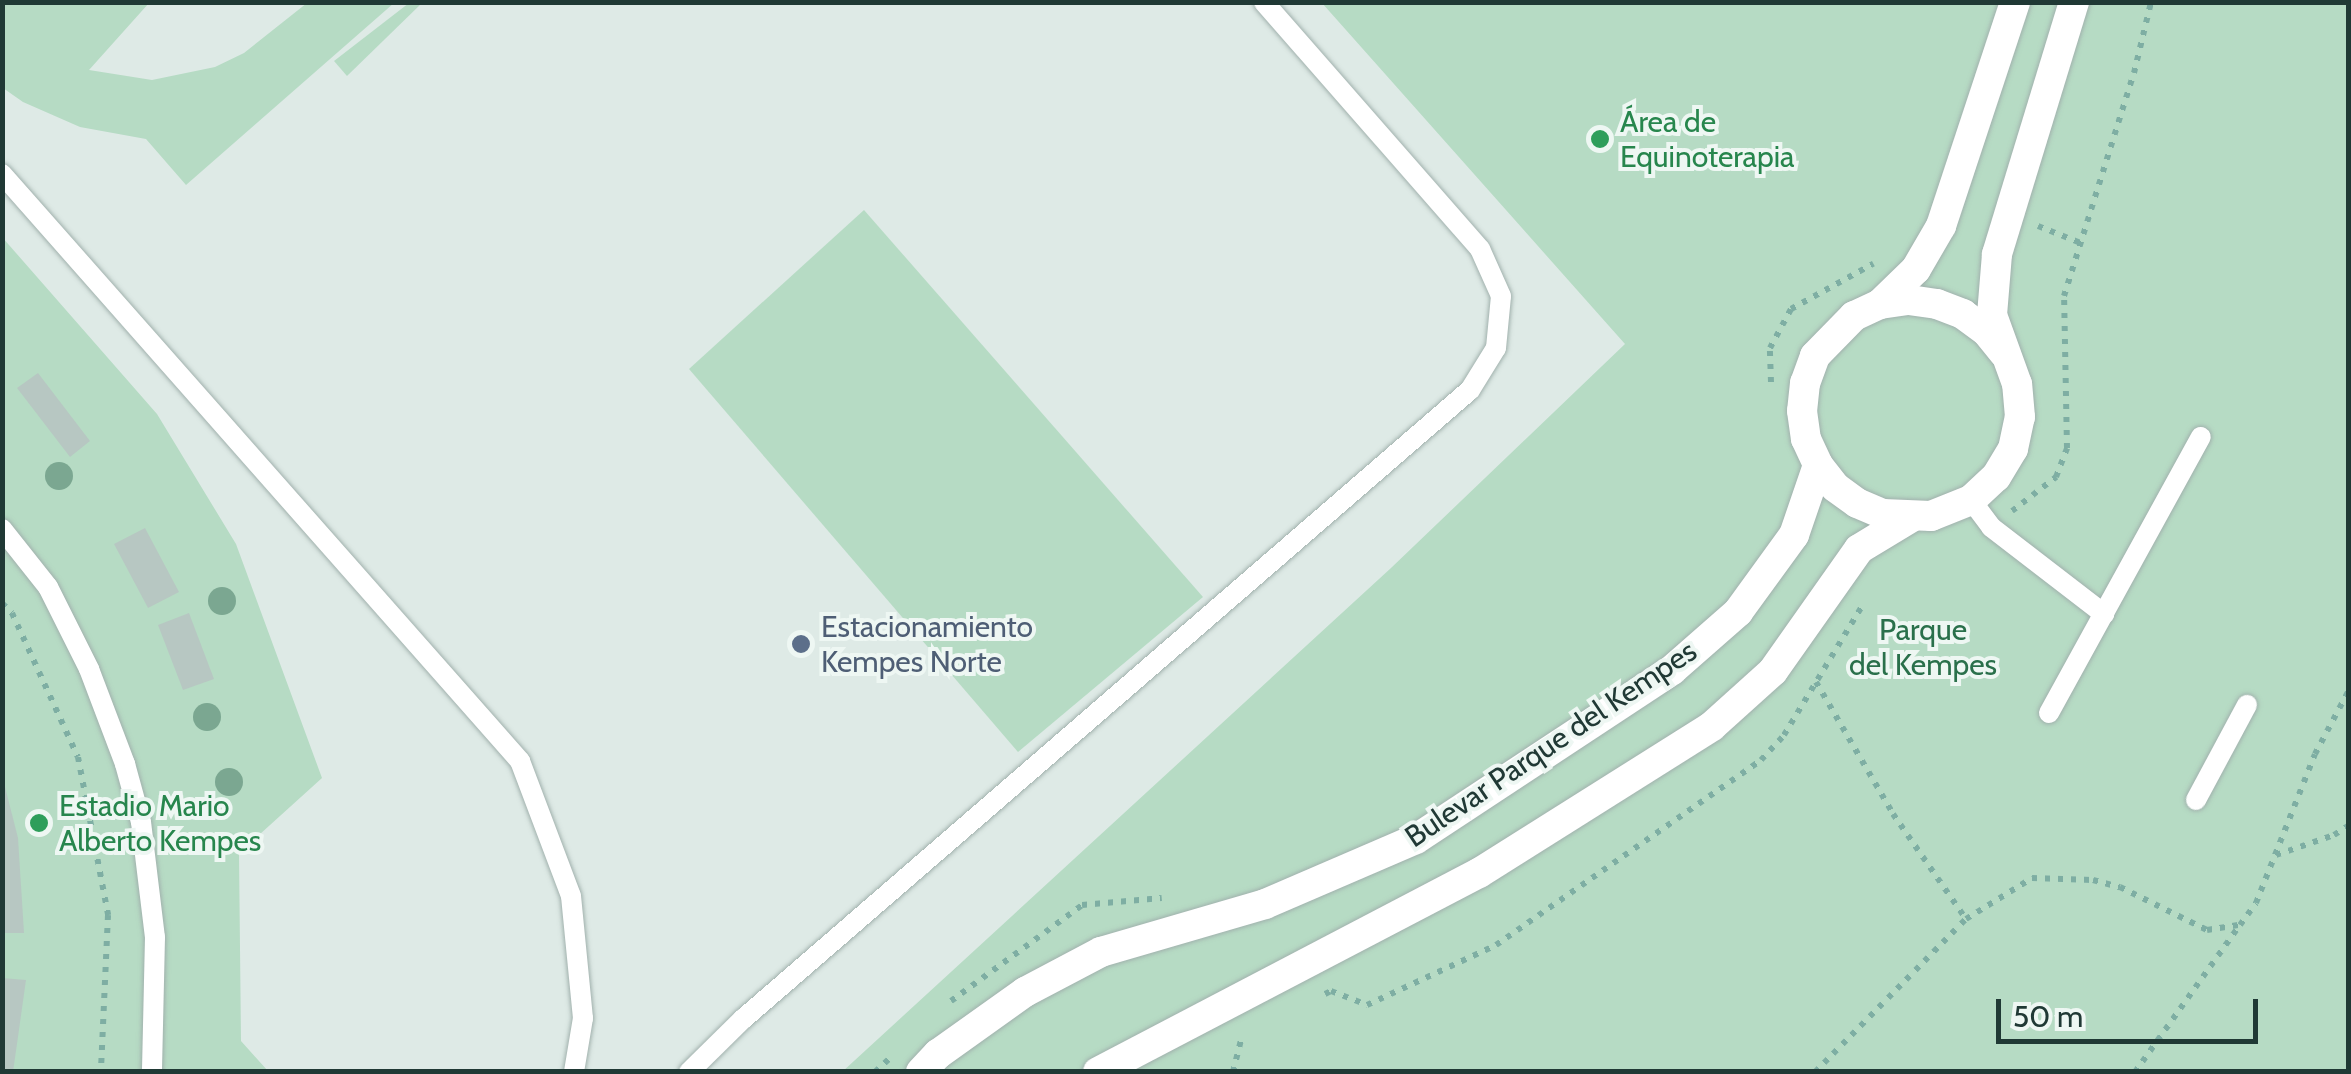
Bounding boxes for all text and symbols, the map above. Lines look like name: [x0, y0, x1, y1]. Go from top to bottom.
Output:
place label: Área de Equinoterapia: [1620, 104, 1794, 174]
marker: Área de Equinoterapia: [1589, 128, 1611, 150]
place label: Estacionamiento Kempes Norte: [821, 609, 1033, 680]
park label: Parque del Kempes: [1849, 612, 1997, 682]
marker: Estacionamiento Kempes Norte: [790, 633, 812, 655]
street label: Bulevar Parque del Kempes: [1399, 633, 1703, 855]
place label: Estadio Mario Alberto Kempes: [59, 788, 261, 858]
marker: Estadio Mario Alberto Kempes: [28, 812, 50, 834]
scale bar: [2001, 979, 2264, 1041]
text: 50 m: [2013, 998, 2083, 1035]

